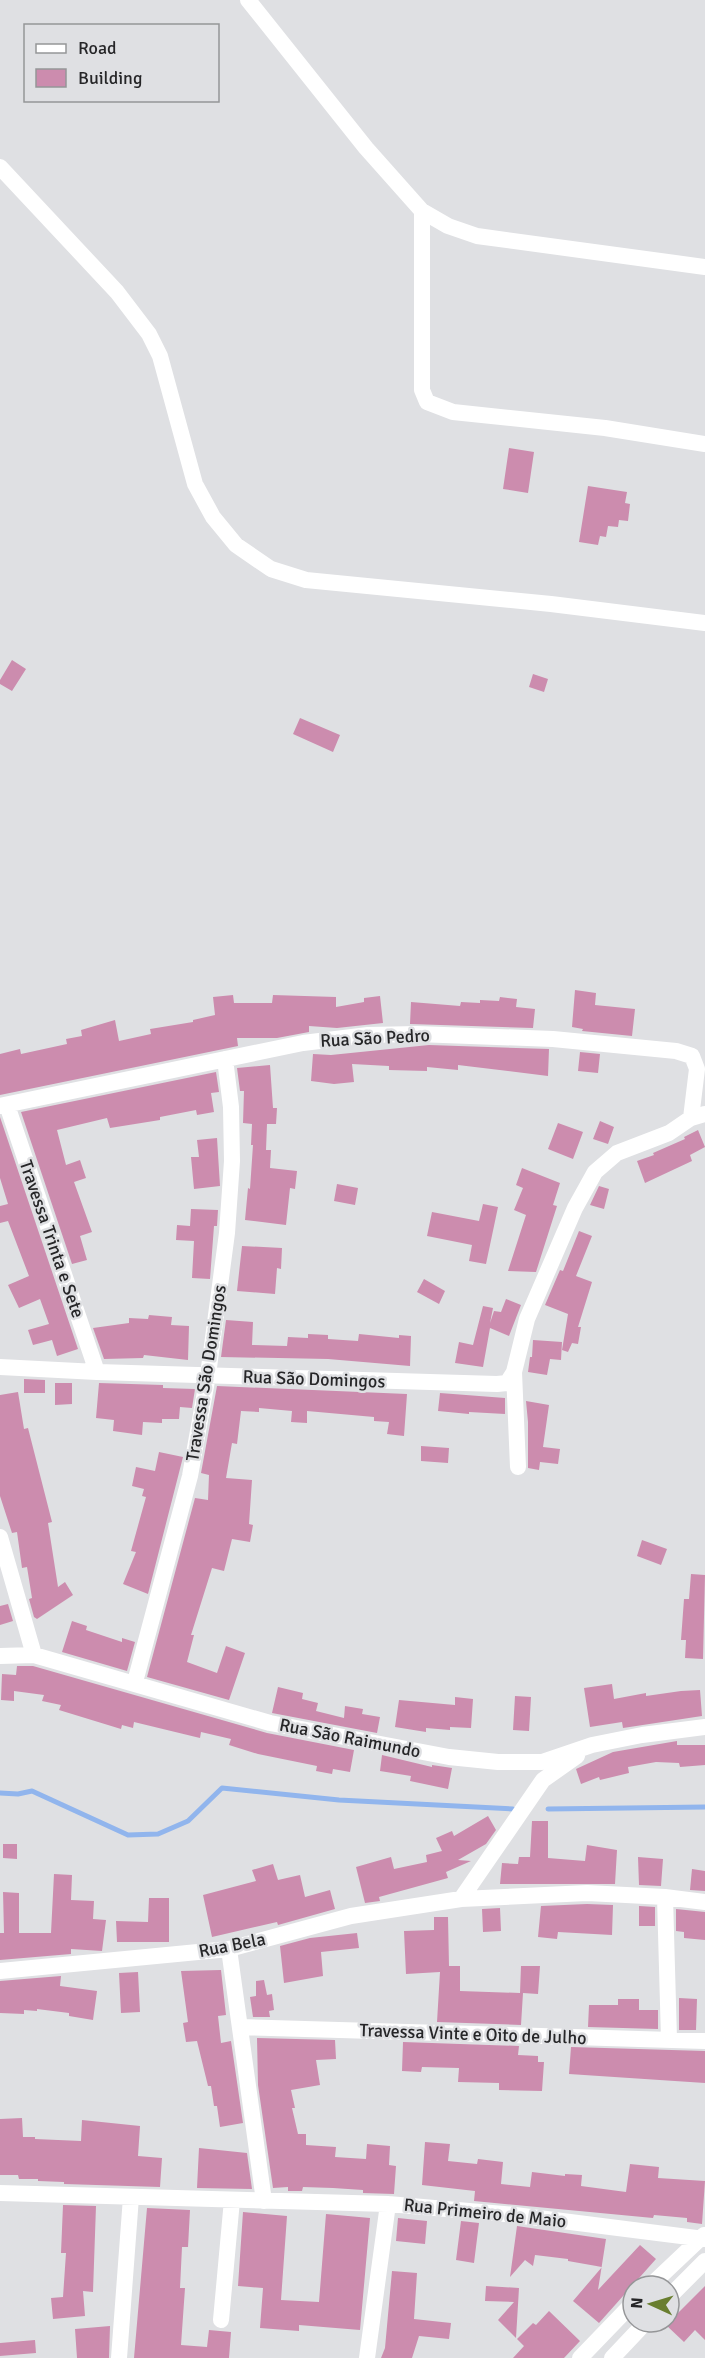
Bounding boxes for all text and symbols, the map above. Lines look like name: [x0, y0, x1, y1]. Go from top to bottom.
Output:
legend: [24, 24, 219, 102]
text: Road: [78, 37, 117, 59]
text: Building: [78, 67, 142, 89]
street label: Rua São Pedro: [320, 1024, 430, 1052]
street label: Travessa Trinta e Sete: [15, 1157, 89, 1321]
street label: Travessa São Domingos: [181, 1283, 231, 1463]
street label: Rua São Domingos: [242, 1366, 386, 1392]
street label: Rua São Raimundo: [278, 1714, 422, 1762]
street label: Rua Bela: [197, 1928, 267, 1962]
street label: Travessa Vinte e Oito de Julho: [359, 2019, 587, 2049]
street label: Rua Primeiro de Maio: [403, 2194, 567, 2232]
north arrow: [621, 2274, 681, 2334]
text: N: [627, 2297, 647, 2309]

